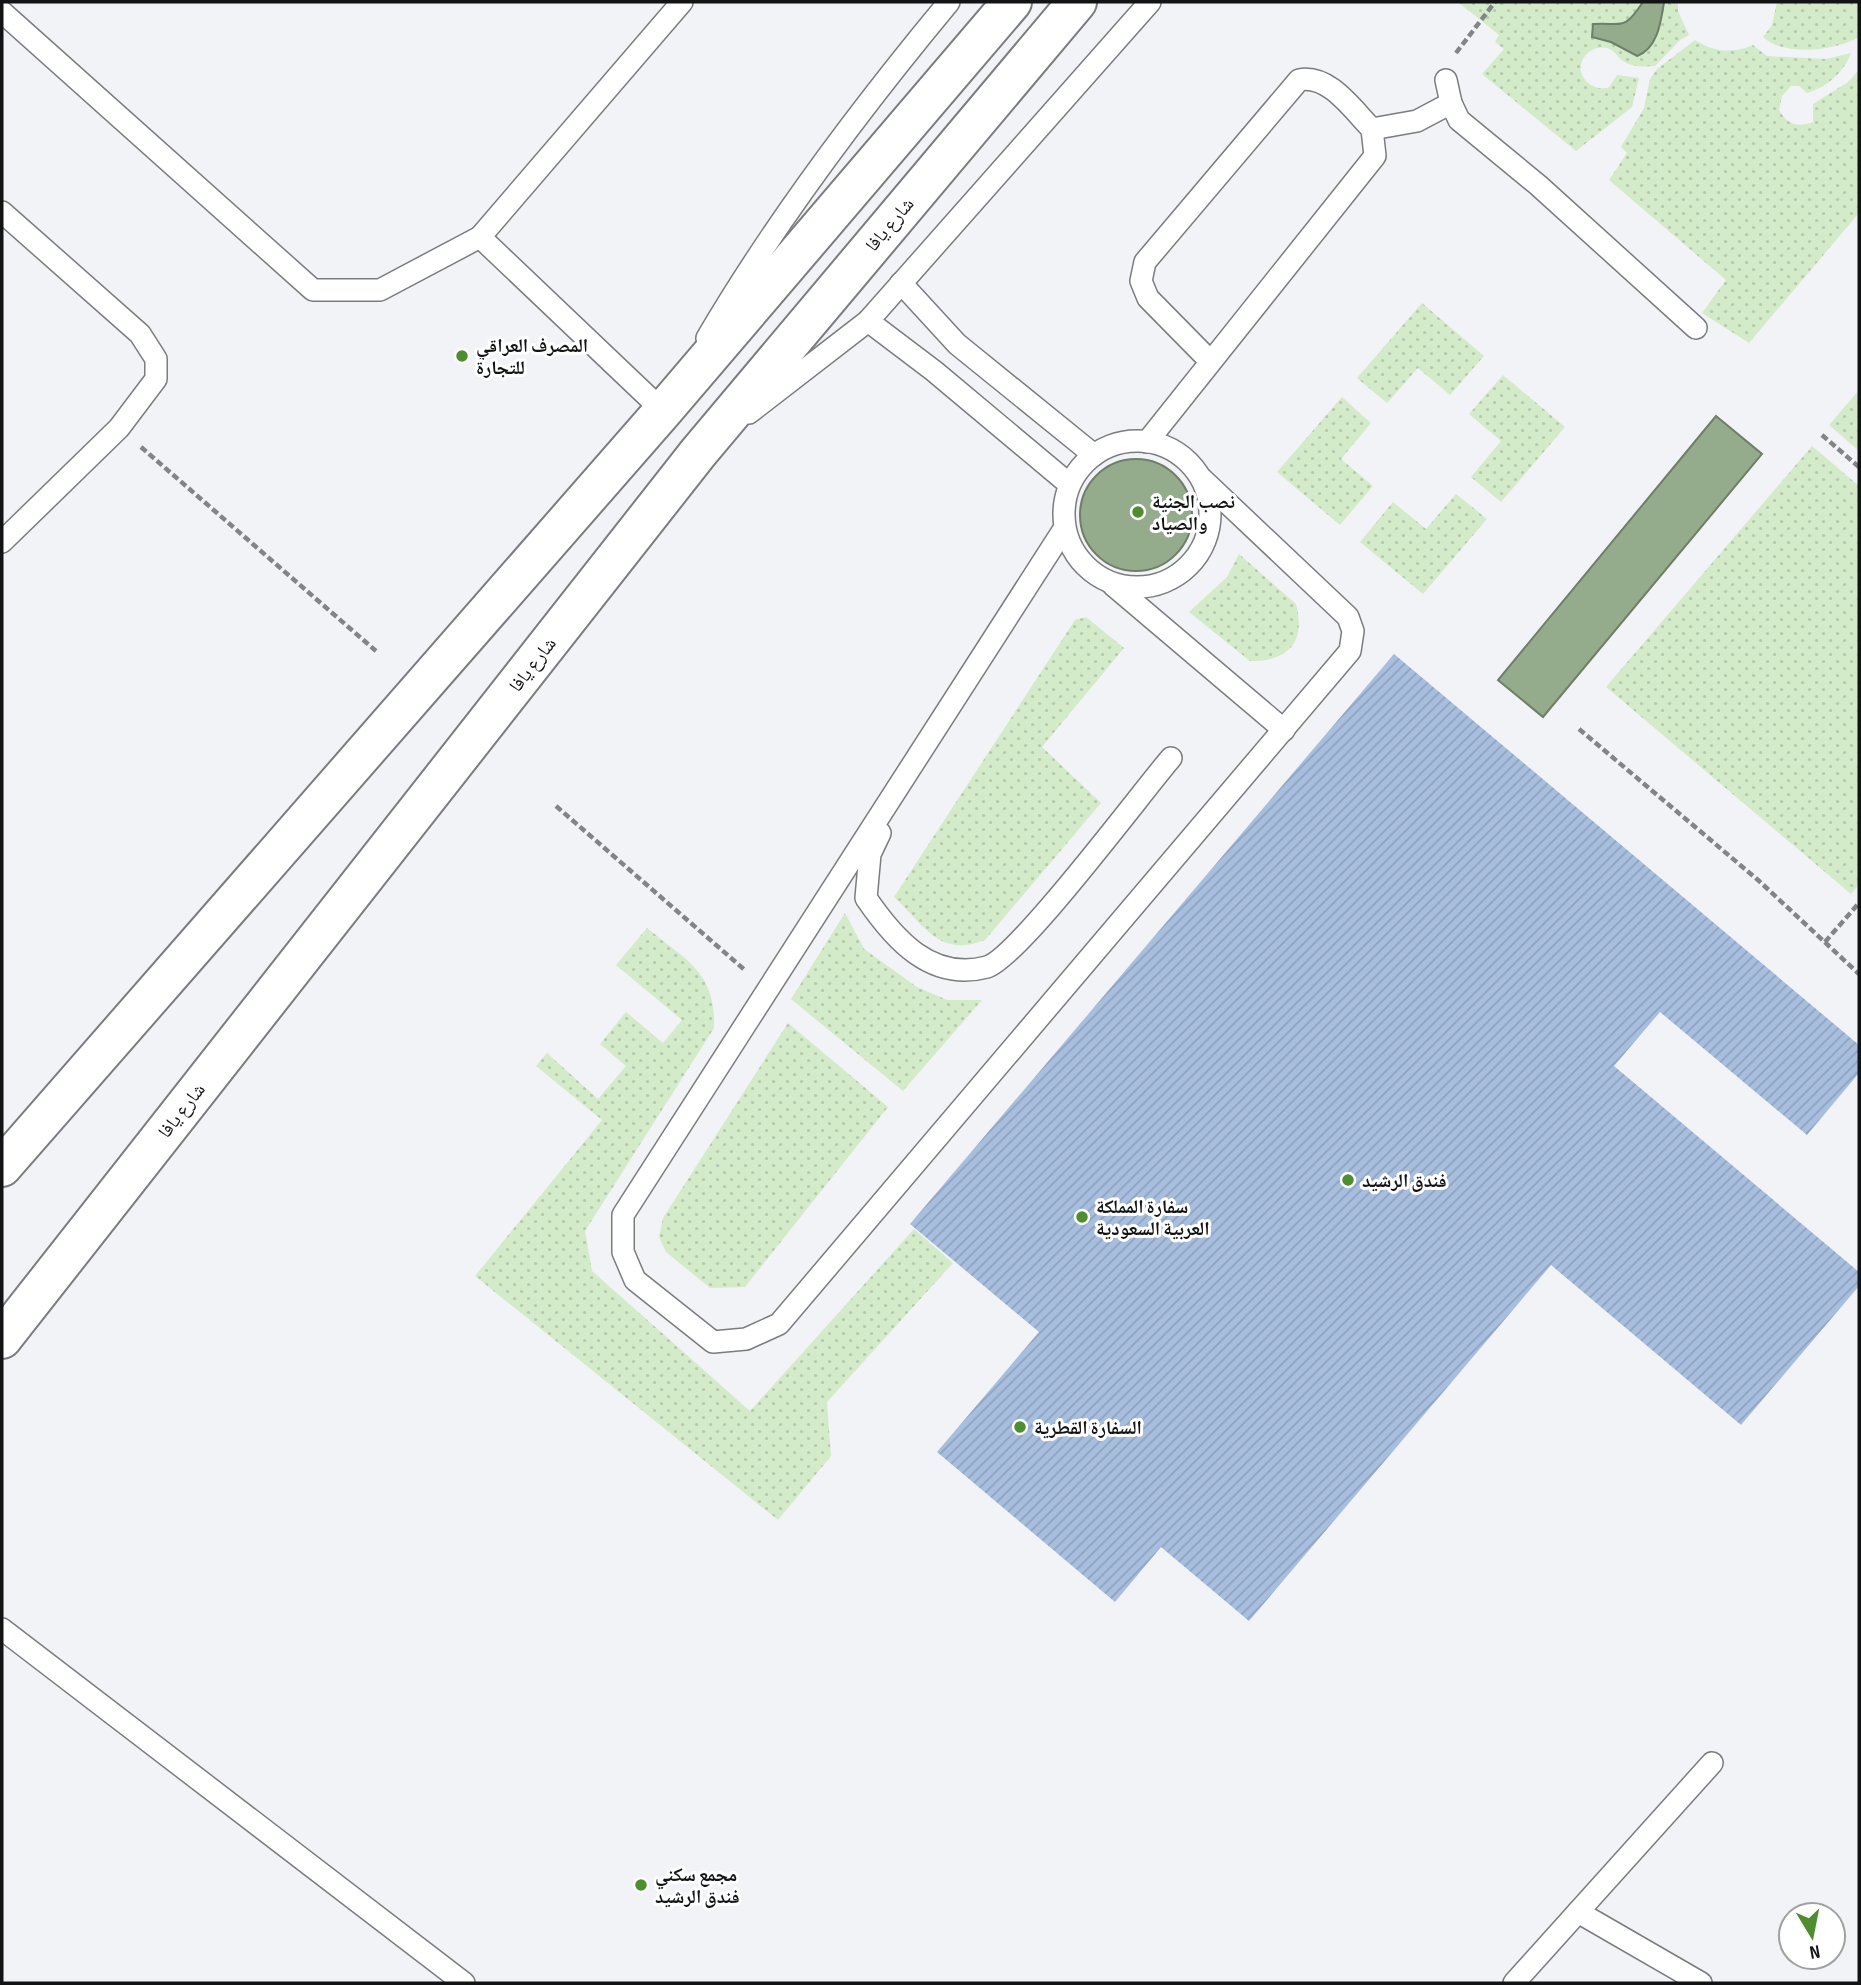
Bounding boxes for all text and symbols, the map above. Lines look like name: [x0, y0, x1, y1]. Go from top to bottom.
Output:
street label: شارع يافا: [861, 193, 919, 257]
place label: المصرف العراقي للتجارة: [476, 335, 588, 380]
marker: المصرف العراقي للتجارة: [454, 348, 470, 364]
place label: نصب الجنية والصياد: [1152, 491, 1235, 536]
marker: نصب الجنية والصياد: [1130, 504, 1146, 520]
street label: شارع يافا: [505, 633, 562, 697]
street label: شارع يافا: [154, 1079, 211, 1143]
place label: فندق الرشيد: [1362, 1170, 1447, 1193]
marker: فندق الرشيد: [1340, 1172, 1356, 1188]
place label: سفارة المملكة العربية السعودية: [1096, 1196, 1210, 1241]
marker: سفارة المملكة العربية السعودية: [1074, 1209, 1090, 1225]
place label: السفارة القطرية: [1034, 1417, 1142, 1440]
marker: السفارة القطرية: [1012, 1419, 1028, 1435]
place label: مجمع سكني فندق الرشيد: [655, 1864, 740, 1909]
marker: مجمع سكني فندق الرشيد: [633, 1877, 649, 1893]
north arrow: [1777, 1901, 1847, 1971]
text: N: [1808, 1939, 1822, 1963]

